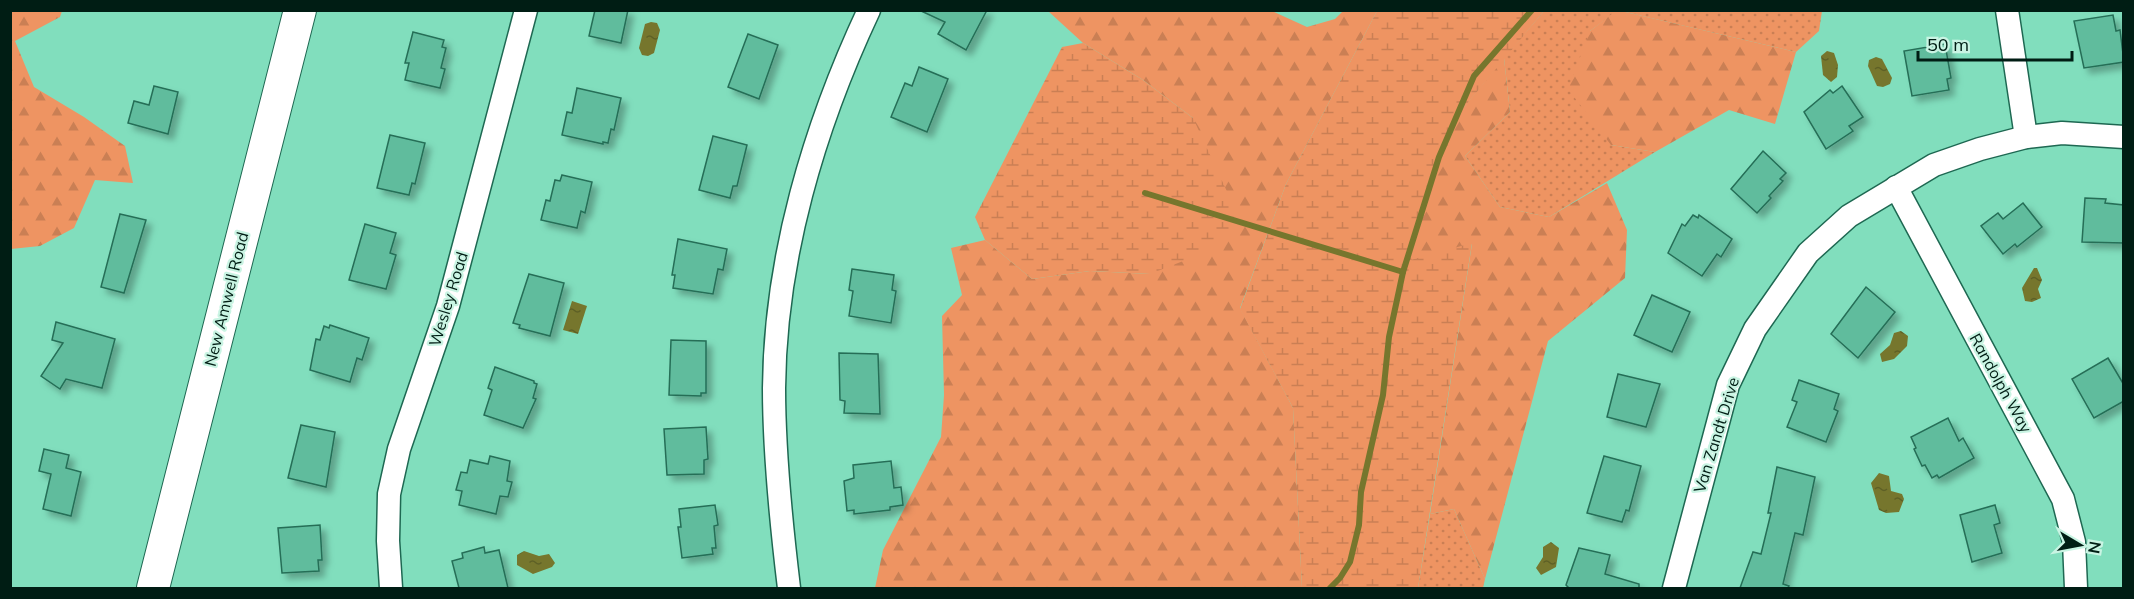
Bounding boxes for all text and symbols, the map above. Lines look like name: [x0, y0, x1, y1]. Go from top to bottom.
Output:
scale bar: [1918, 24, 2072, 62]
text: 50 m: [1927, 33, 1969, 56]
street label: New Amwell Road: [200, 230, 252, 368]
street label: Wesley Road: [424, 249, 472, 349]
street label: Randolph Way: [1965, 330, 2037, 437]
street label: Van Zandt Drive: [1689, 375, 1743, 495]
north arrow: [2050, 515, 2110, 575]
text: N: [2084, 540, 2106, 555]

